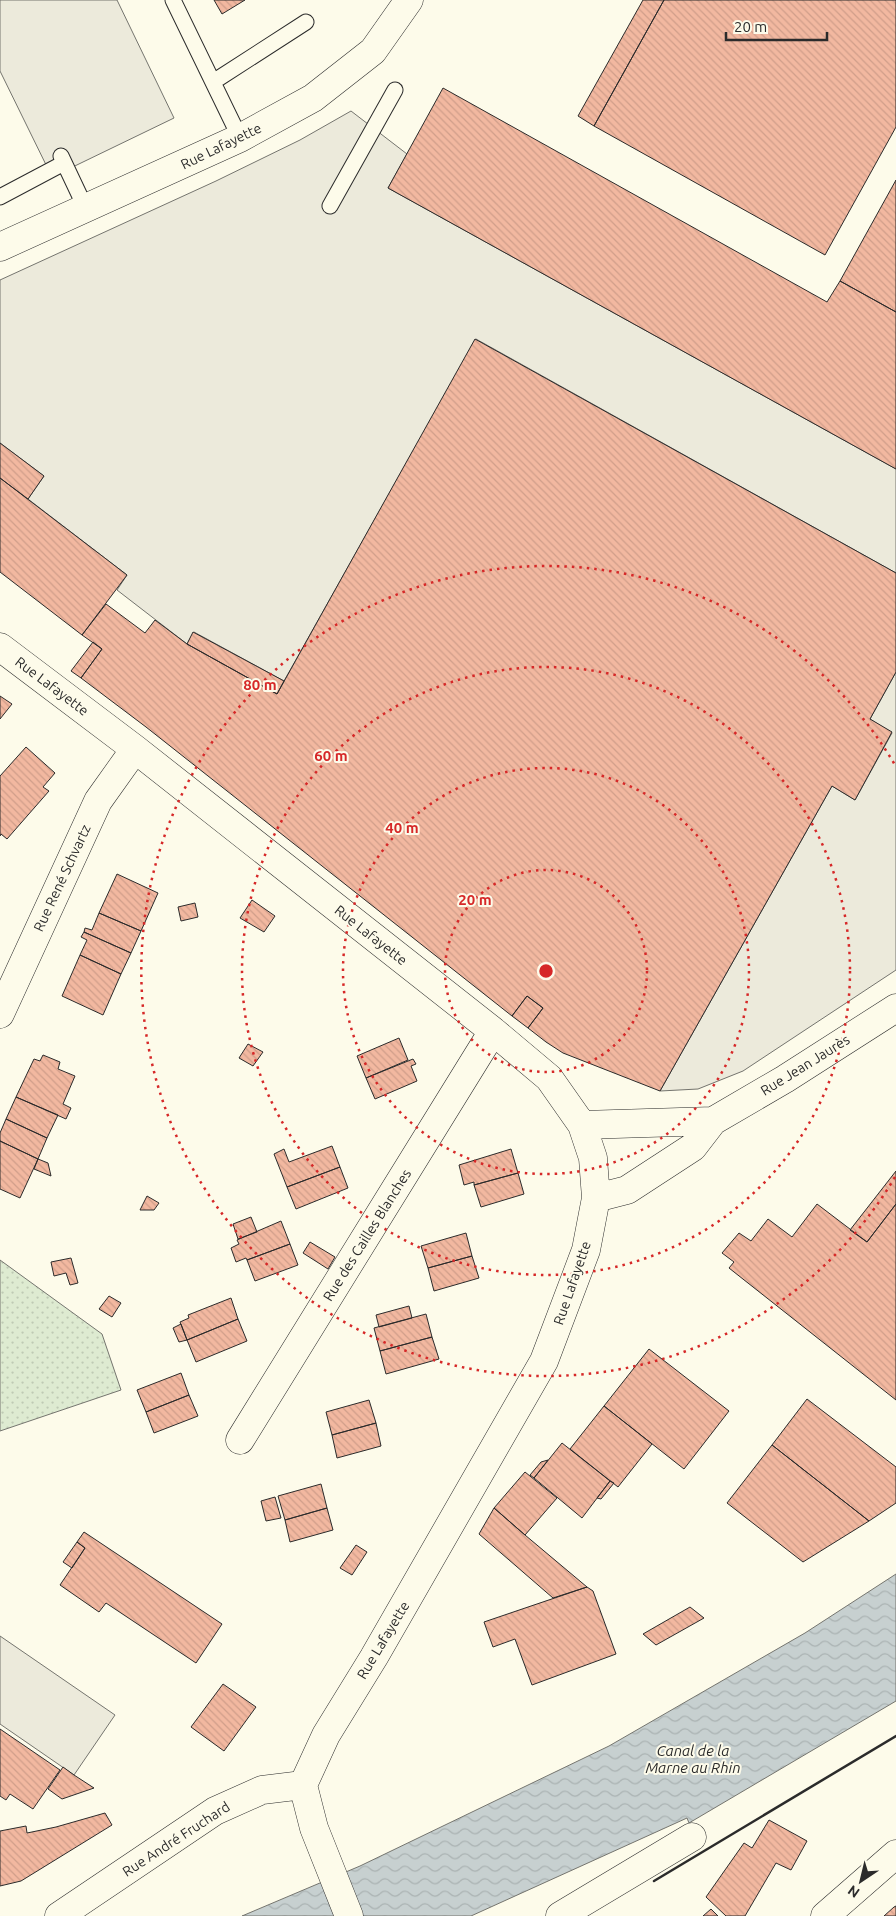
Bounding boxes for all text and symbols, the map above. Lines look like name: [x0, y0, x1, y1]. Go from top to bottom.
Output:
scale bar: [726, 10, 827, 42]
text: 20 m: [734, 18, 767, 35]
street label: Rue Lafayette: [178, 120, 264, 172]
street label: Rue Lafayette: [12, 653, 92, 719]
text: 80 m: [243, 676, 277, 693]
text: 60 m: [314, 747, 348, 764]
text: 40 m: [385, 819, 419, 836]
street label: Rue René Schvartz: [30, 822, 94, 934]
text: 20 m: [458, 891, 492, 908]
street label: Rue Lafayette: [332, 902, 410, 968]
centre of rings: [537, 962, 555, 980]
street label: Rue Jean Jaurès: [758, 1031, 852, 1099]
street label: Rue des Cailles Blanches: [320, 1166, 414, 1304]
street label: Rue Lafayette: [550, 1239, 594, 1327]
street label: Rue Lafayette: [354, 1598, 412, 1682]
water label: Canal de la Marne au Rhin: [645, 1742, 741, 1776]
street label: Rue André Fruchard: [119, 1798, 233, 1880]
north arrow: [836, 1856, 886, 1906]
text: N: [845, 1882, 862, 1901]

